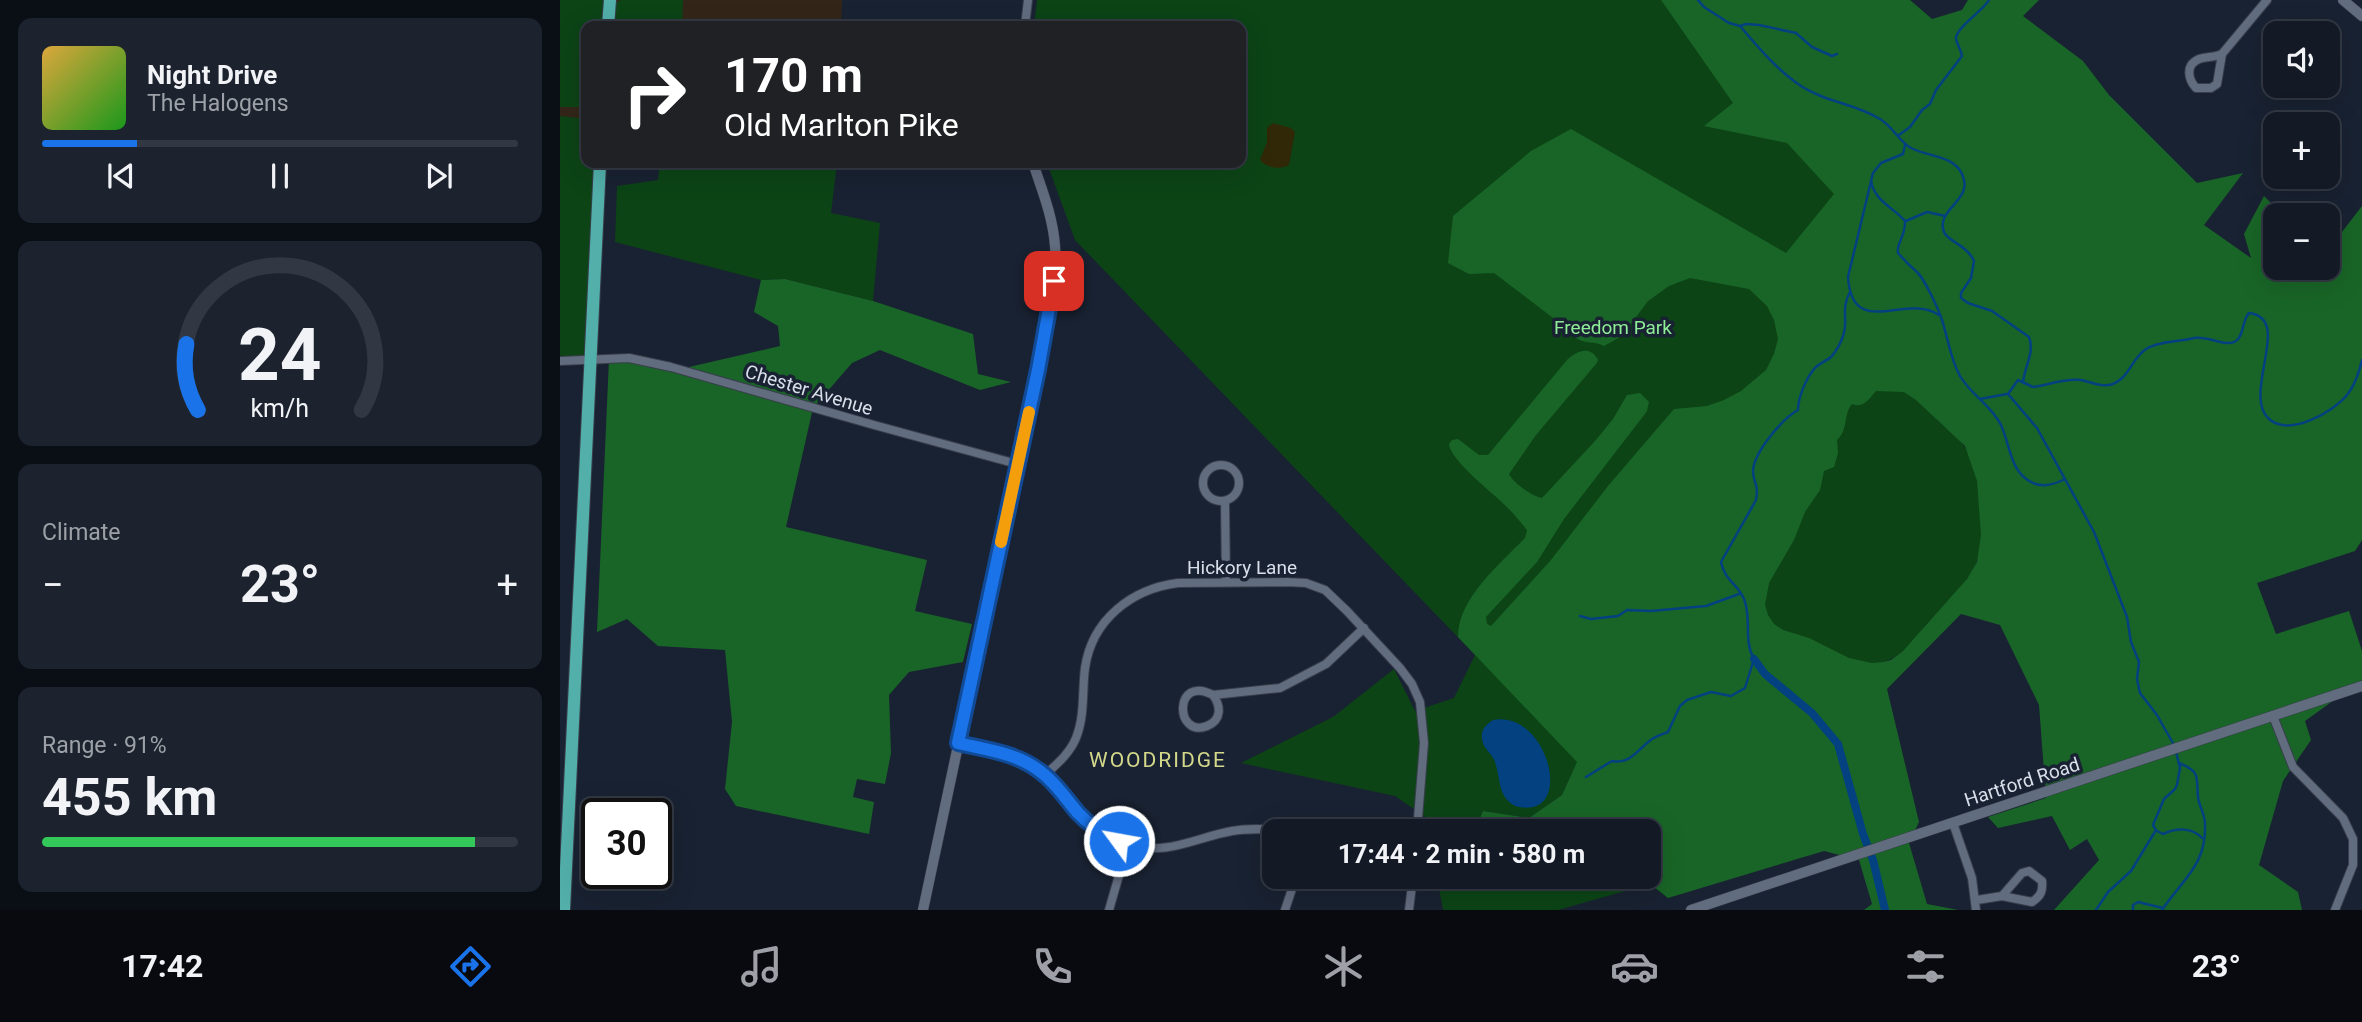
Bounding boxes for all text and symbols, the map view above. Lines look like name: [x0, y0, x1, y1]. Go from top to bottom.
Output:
map controls: [2263, 21, 2340, 280]
button: sound: [2263, 21, 2340, 98]
text: 170 m: [724, 47, 863, 104]
icon: right: [609, 49, 700, 140]
text: Night Drive: [147, 60, 277, 90]
text: The Halogens: [147, 90, 289, 117]
text: Old Marlton Pike: [724, 106, 959, 144]
button: +: [2263, 112, 2340, 189]
icon: previous: [102, 157, 140, 195]
icon: pause: [261, 157, 299, 195]
icon: next: [420, 157, 458, 195]
button: −: [2263, 203, 2340, 280]
pin: [1024, 251, 1084, 311]
icon: arrive: [1035, 262, 1073, 300]
text: 24: [238, 312, 322, 398]
park label: Freedom Park: [1554, 316, 1672, 339]
street label: Chester Avenue: [742, 360, 876, 420]
text: km/h: [251, 393, 309, 422]
text: Climate: [42, 519, 121, 546]
text: 23°: [240, 554, 320, 615]
street label: Hickory Lane: [1187, 556, 1297, 579]
text: −: [42, 563, 64, 607]
text: +: [496, 563, 518, 607]
text: Range · 91%: [42, 732, 167, 759]
district label: WOODRIDGE: [1089, 748, 1227, 772]
street label: Hartford Road: [1962, 753, 2082, 811]
text: 455 km: [42, 767, 217, 828]
speed limit sign: 30: [581, 798, 672, 889]
position arrow: [1082, 804, 1156, 878]
text: 17:44 · 2 min · 580 m: [1338, 839, 1585, 869]
icon: directions: [446, 942, 495, 991]
icon: music: [737, 942, 786, 991]
icon: phone: [1028, 942, 1077, 991]
icon: climate: [1319, 942, 1368, 991]
icon: car: [1610, 942, 1659, 991]
icon: filters: [1901, 942, 1950, 991]
text: 17:42: [121, 947, 203, 985]
text: 23°: [2192, 947, 2241, 985]

